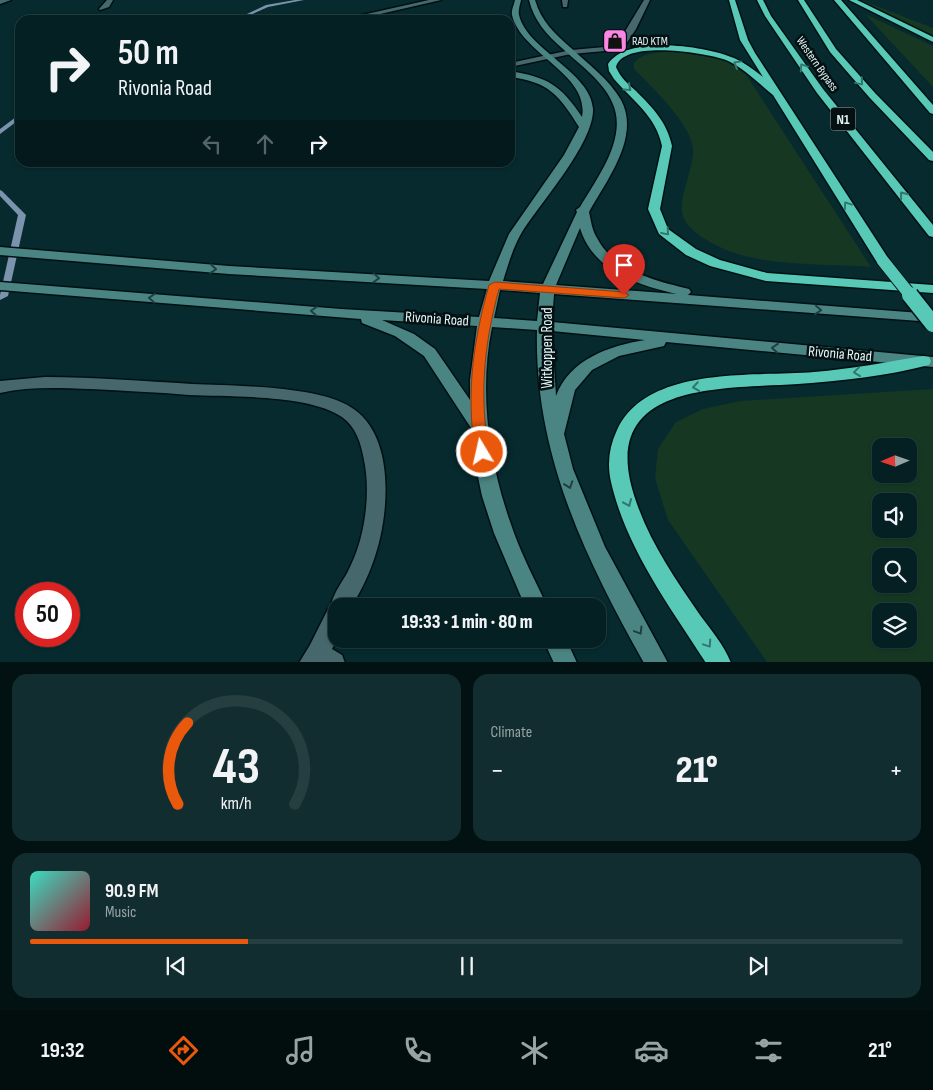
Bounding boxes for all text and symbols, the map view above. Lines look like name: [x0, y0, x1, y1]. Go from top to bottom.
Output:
shop icon: RAD KTM: [602, 28, 628, 54]
text: 50 m: [118, 32, 179, 75]
place label: RAD KTM: [632, 34, 668, 49]
street label: Western Bypass: [793, 34, 841, 94]
icon: right: [35, 35, 100, 100]
one-way arrow: [734, 60, 743, 70]
one-way arrow: [800, 63, 810, 72]
text: Rivonia Road: [118, 75, 212, 102]
one-way arrow: [855, 76, 863, 85]
one-way arrow: [623, 82, 632, 91]
road number: N1: [830, 108, 856, 130]
icon: left: [198, 130, 226, 158]
icon: ahead: [251, 130, 279, 158]
icon: right: [304, 130, 332, 158]
one-way arrow: [900, 192, 908, 201]
one-way arrow: [844, 201, 853, 211]
one-way arrow: [660, 227, 669, 236]
pin: [603, 244, 645, 295]
icon: arrive: [610, 251, 638, 279]
one-way arrow: [210, 263, 218, 274]
one-way arrow: [372, 273, 380, 284]
one-way arrow: [147, 293, 155, 304]
one-way arrow: [814, 304, 822, 315]
one-way arrow: [309, 306, 317, 317]
street label: Rivonia Road: [404, 307, 470, 331]
street label: Witkoppen Road: [538, 307, 557, 389]
street label: Rivonia Road: [807, 342, 873, 366]
one-way arrow: [771, 343, 779, 354]
one-way arrow: [853, 366, 861, 377]
one-way arrow: [691, 381, 699, 392]
position arrow: [455, 425, 507, 477]
north arrow: [872, 438, 918, 482]
map controls: [872, 438, 917, 648]
one-way arrow: [563, 480, 573, 488]
button: sound: [872, 493, 917, 538]
one-way arrow: [622, 499, 632, 507]
button: search: [872, 548, 917, 593]
speed limit sign: 50: [15, 582, 80, 647]
button: layers: [872, 603, 917, 648]
text: 19:33 · 1 min · 80 m: [402, 611, 532, 634]
one-way arrow: [632, 626, 642, 635]
one-way arrow: [702, 639, 711, 648]
text: Climate: [491, 723, 532, 742]
text: 43: [212, 736, 260, 799]
text: 21°: [676, 748, 718, 793]
text: −: [491, 754, 504, 787]
text: +: [889, 754, 903, 787]
text: km/h: [221, 793, 252, 814]
text: 90.9 FM: [105, 880, 159, 903]
text: Music: [105, 903, 136, 922]
icon: previous: [162, 952, 190, 980]
icon: pause: [453, 952, 481, 980]
icon: next: [744, 952, 772, 980]
icon: directions: [166, 1033, 201, 1068]
icon: music: [283, 1033, 318, 1068]
icon: phone: [400, 1033, 435, 1068]
icon: climate: [517, 1033, 552, 1068]
icon: car: [634, 1033, 669, 1068]
icon: filters: [751, 1033, 786, 1068]
text: 19:32: [41, 1037, 84, 1064]
text: 21°: [868, 1037, 892, 1064]

